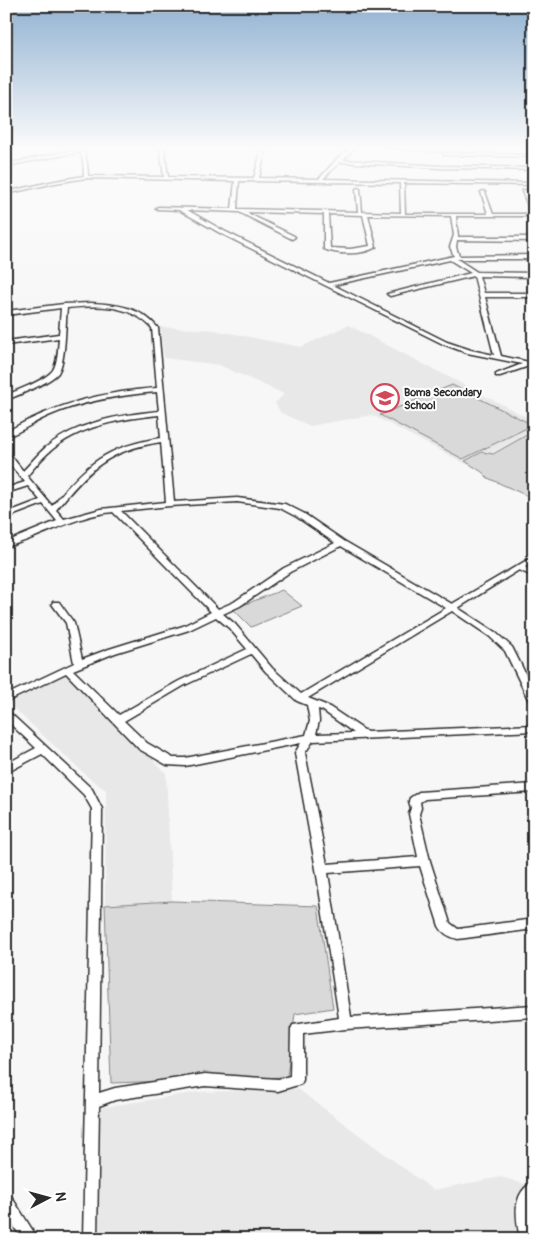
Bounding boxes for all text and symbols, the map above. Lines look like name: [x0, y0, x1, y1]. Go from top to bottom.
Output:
school or university icon: Boma Secondary School: [370, 383, 400, 413]
place label: Boma Secondary School: [404, 386, 482, 412]
north arrow: [22, 1172, 72, 1222]
text: N: [51, 1191, 69, 1202]

